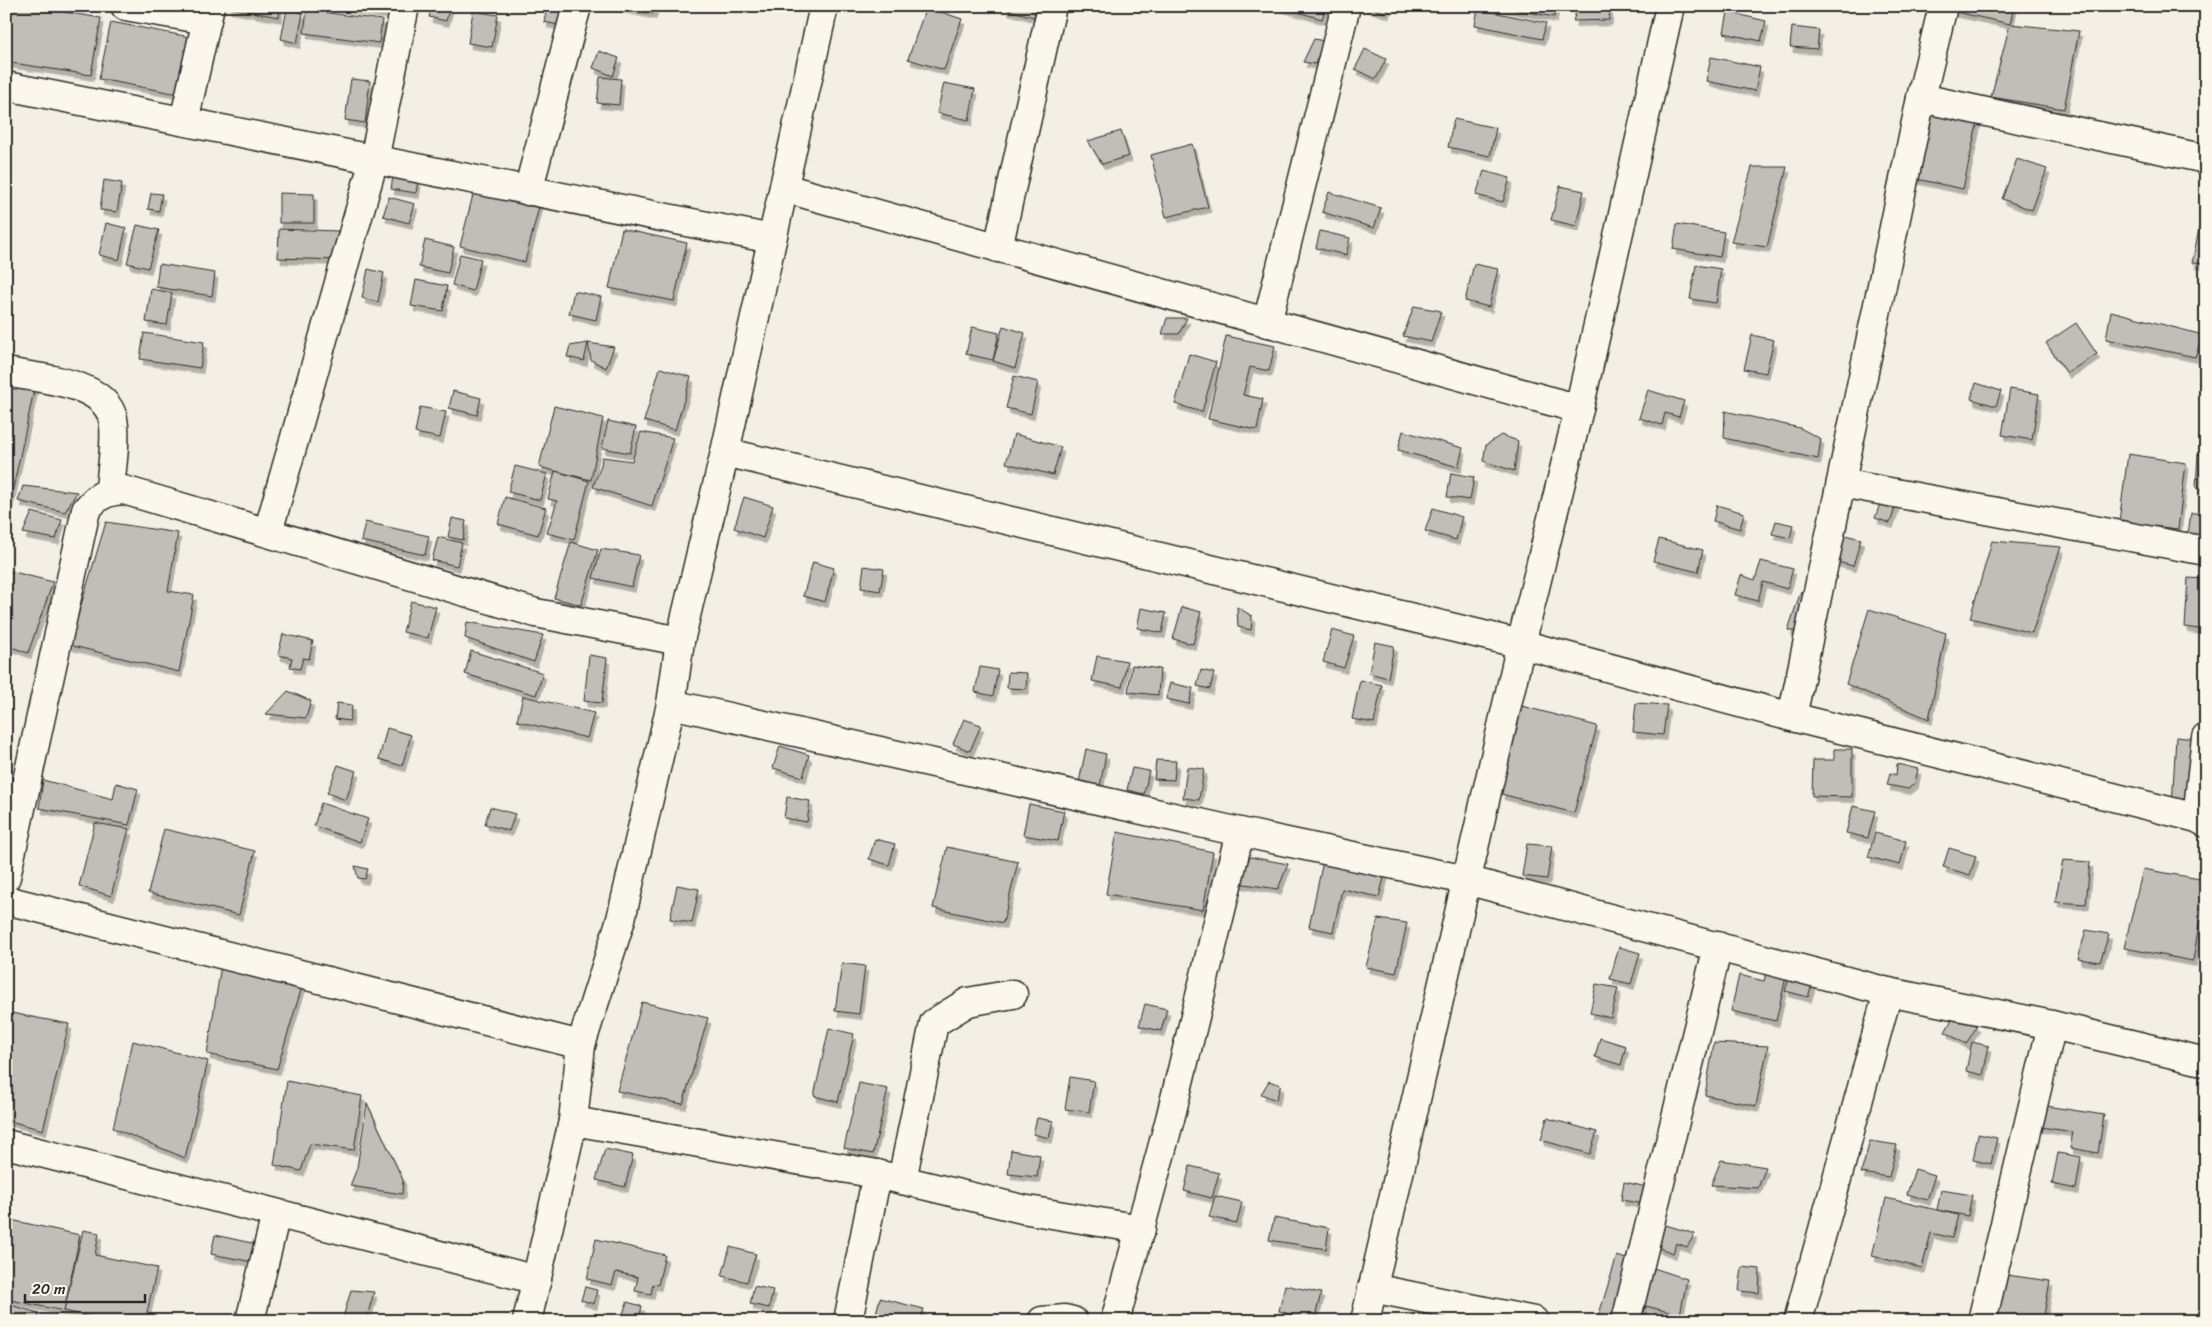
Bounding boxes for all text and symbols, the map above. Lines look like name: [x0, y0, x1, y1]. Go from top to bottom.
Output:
scale bar: [25, 1272, 145, 1304]
text: 20 m: [32, 1276, 66, 1302]

